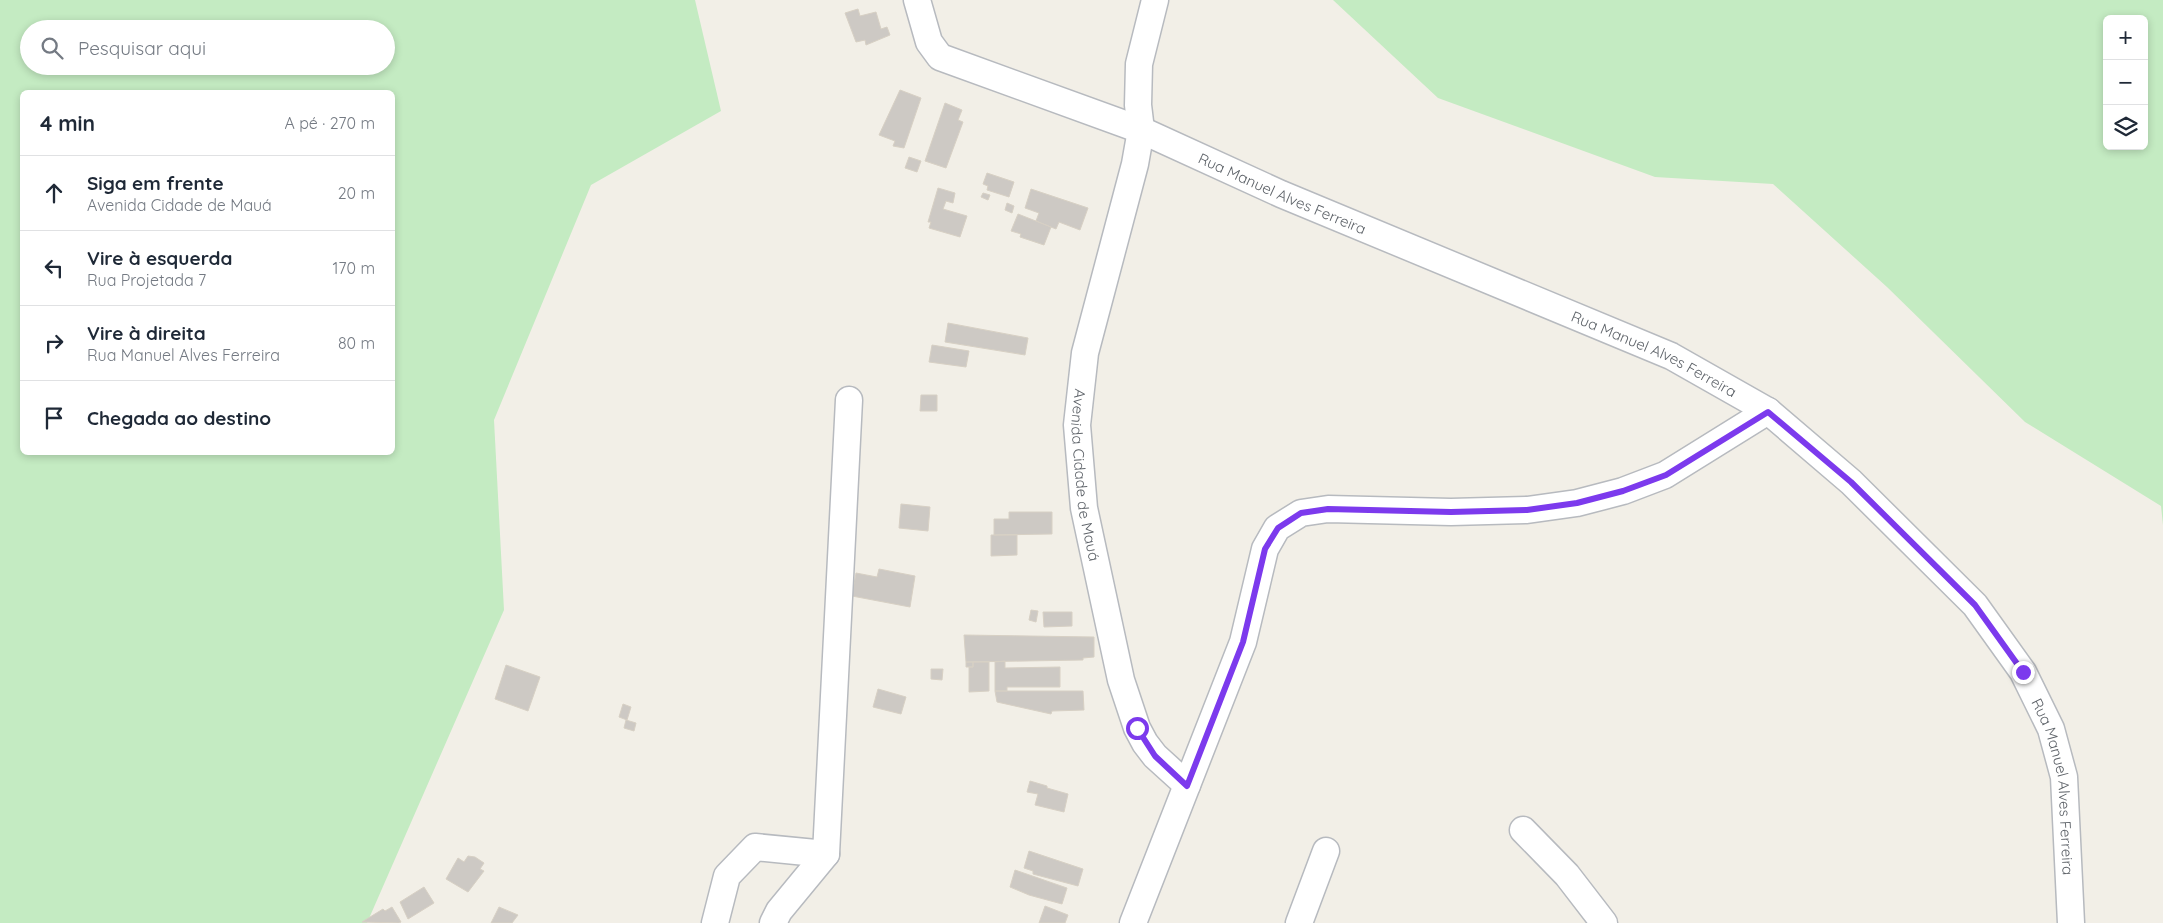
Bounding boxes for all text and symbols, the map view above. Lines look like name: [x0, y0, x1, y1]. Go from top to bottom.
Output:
map controls: [2103, 15, 2148, 150]
button: +: [2103, 15, 2148, 60]
search box: [20, 20, 395, 75]
icon: search: [38, 34, 66, 62]
text: Pesquisar aqui: [78, 36, 206, 60]
button: −: [2103, 60, 2148, 105]
button: layers: [2103, 105, 2148, 150]
text: 4 min: [40, 110, 95, 136]
text: A pé · 270 m: [284, 113, 375, 133]
street label: Rua Manuel Alves Ferreira: [1196, 148, 1369, 238]
text: Siga em frente: [87, 171, 224, 195]
icon: ahead: [40, 179, 68, 207]
text: 20 m: [338, 183, 375, 203]
text: Avenida Cidade de Mauá: [87, 195, 272, 215]
text: Vire à esquerda: [87, 246, 232, 270]
icon: left: [40, 254, 68, 282]
text: 170 m: [332, 258, 375, 278]
text: Rua Projetada 7: [87, 270, 206, 290]
street label: Rua Manuel Alves Ferreira: [1569, 306, 1740, 401]
text: Vire à direita: [87, 321, 206, 345]
icon: right: [40, 329, 68, 357]
text: 80 m: [338, 333, 375, 353]
text: Rua Manuel Alves Ferreira: [87, 345, 280, 365]
street label: Avenida Cidade de Mauá: [1067, 388, 1105, 563]
icon: arrive: [40, 404, 68, 432]
text: Chegada ao destino: [87, 406, 271, 430]
route end: [2012, 661, 2035, 684]
street label: Rua Manuel Alves Ferreira: [2028, 695, 2078, 875]
route start: [1126, 717, 1149, 740]

